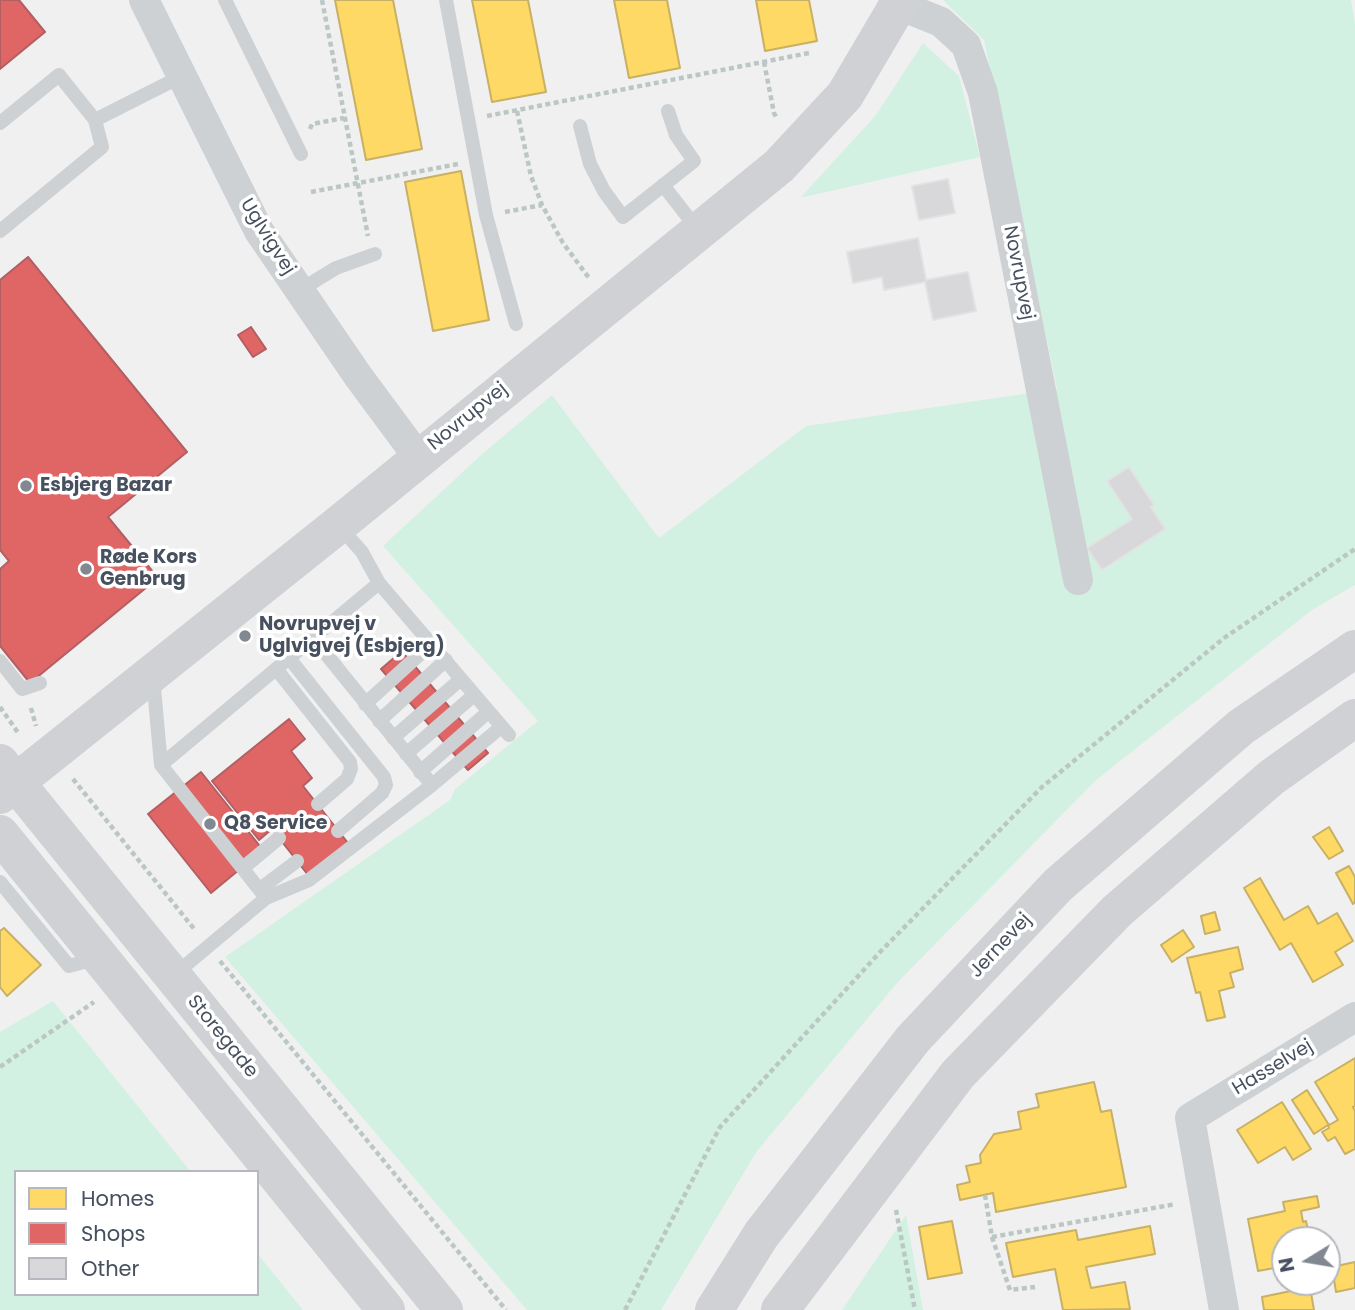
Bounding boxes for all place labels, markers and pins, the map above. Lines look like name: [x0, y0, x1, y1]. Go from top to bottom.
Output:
place label: Esbjerg Bazar: [40, 475, 172, 497]
marker: Esbjerg Bazar: [18, 478, 34, 494]
place label: Røde Kors Genbrug: [100, 547, 197, 591]
marker: Røde Kors Genbrug: [78, 561, 94, 577]
place label: Novrupvej v Uglvigvej (Esbjerg): [259, 614, 445, 658]
marker: Novrupvej v Uglvigvej (Esbjerg): [237, 628, 253, 644]
place label: Q8 Service: [224, 813, 328, 835]
marker: Q8 Service: [202, 816, 218, 832]

